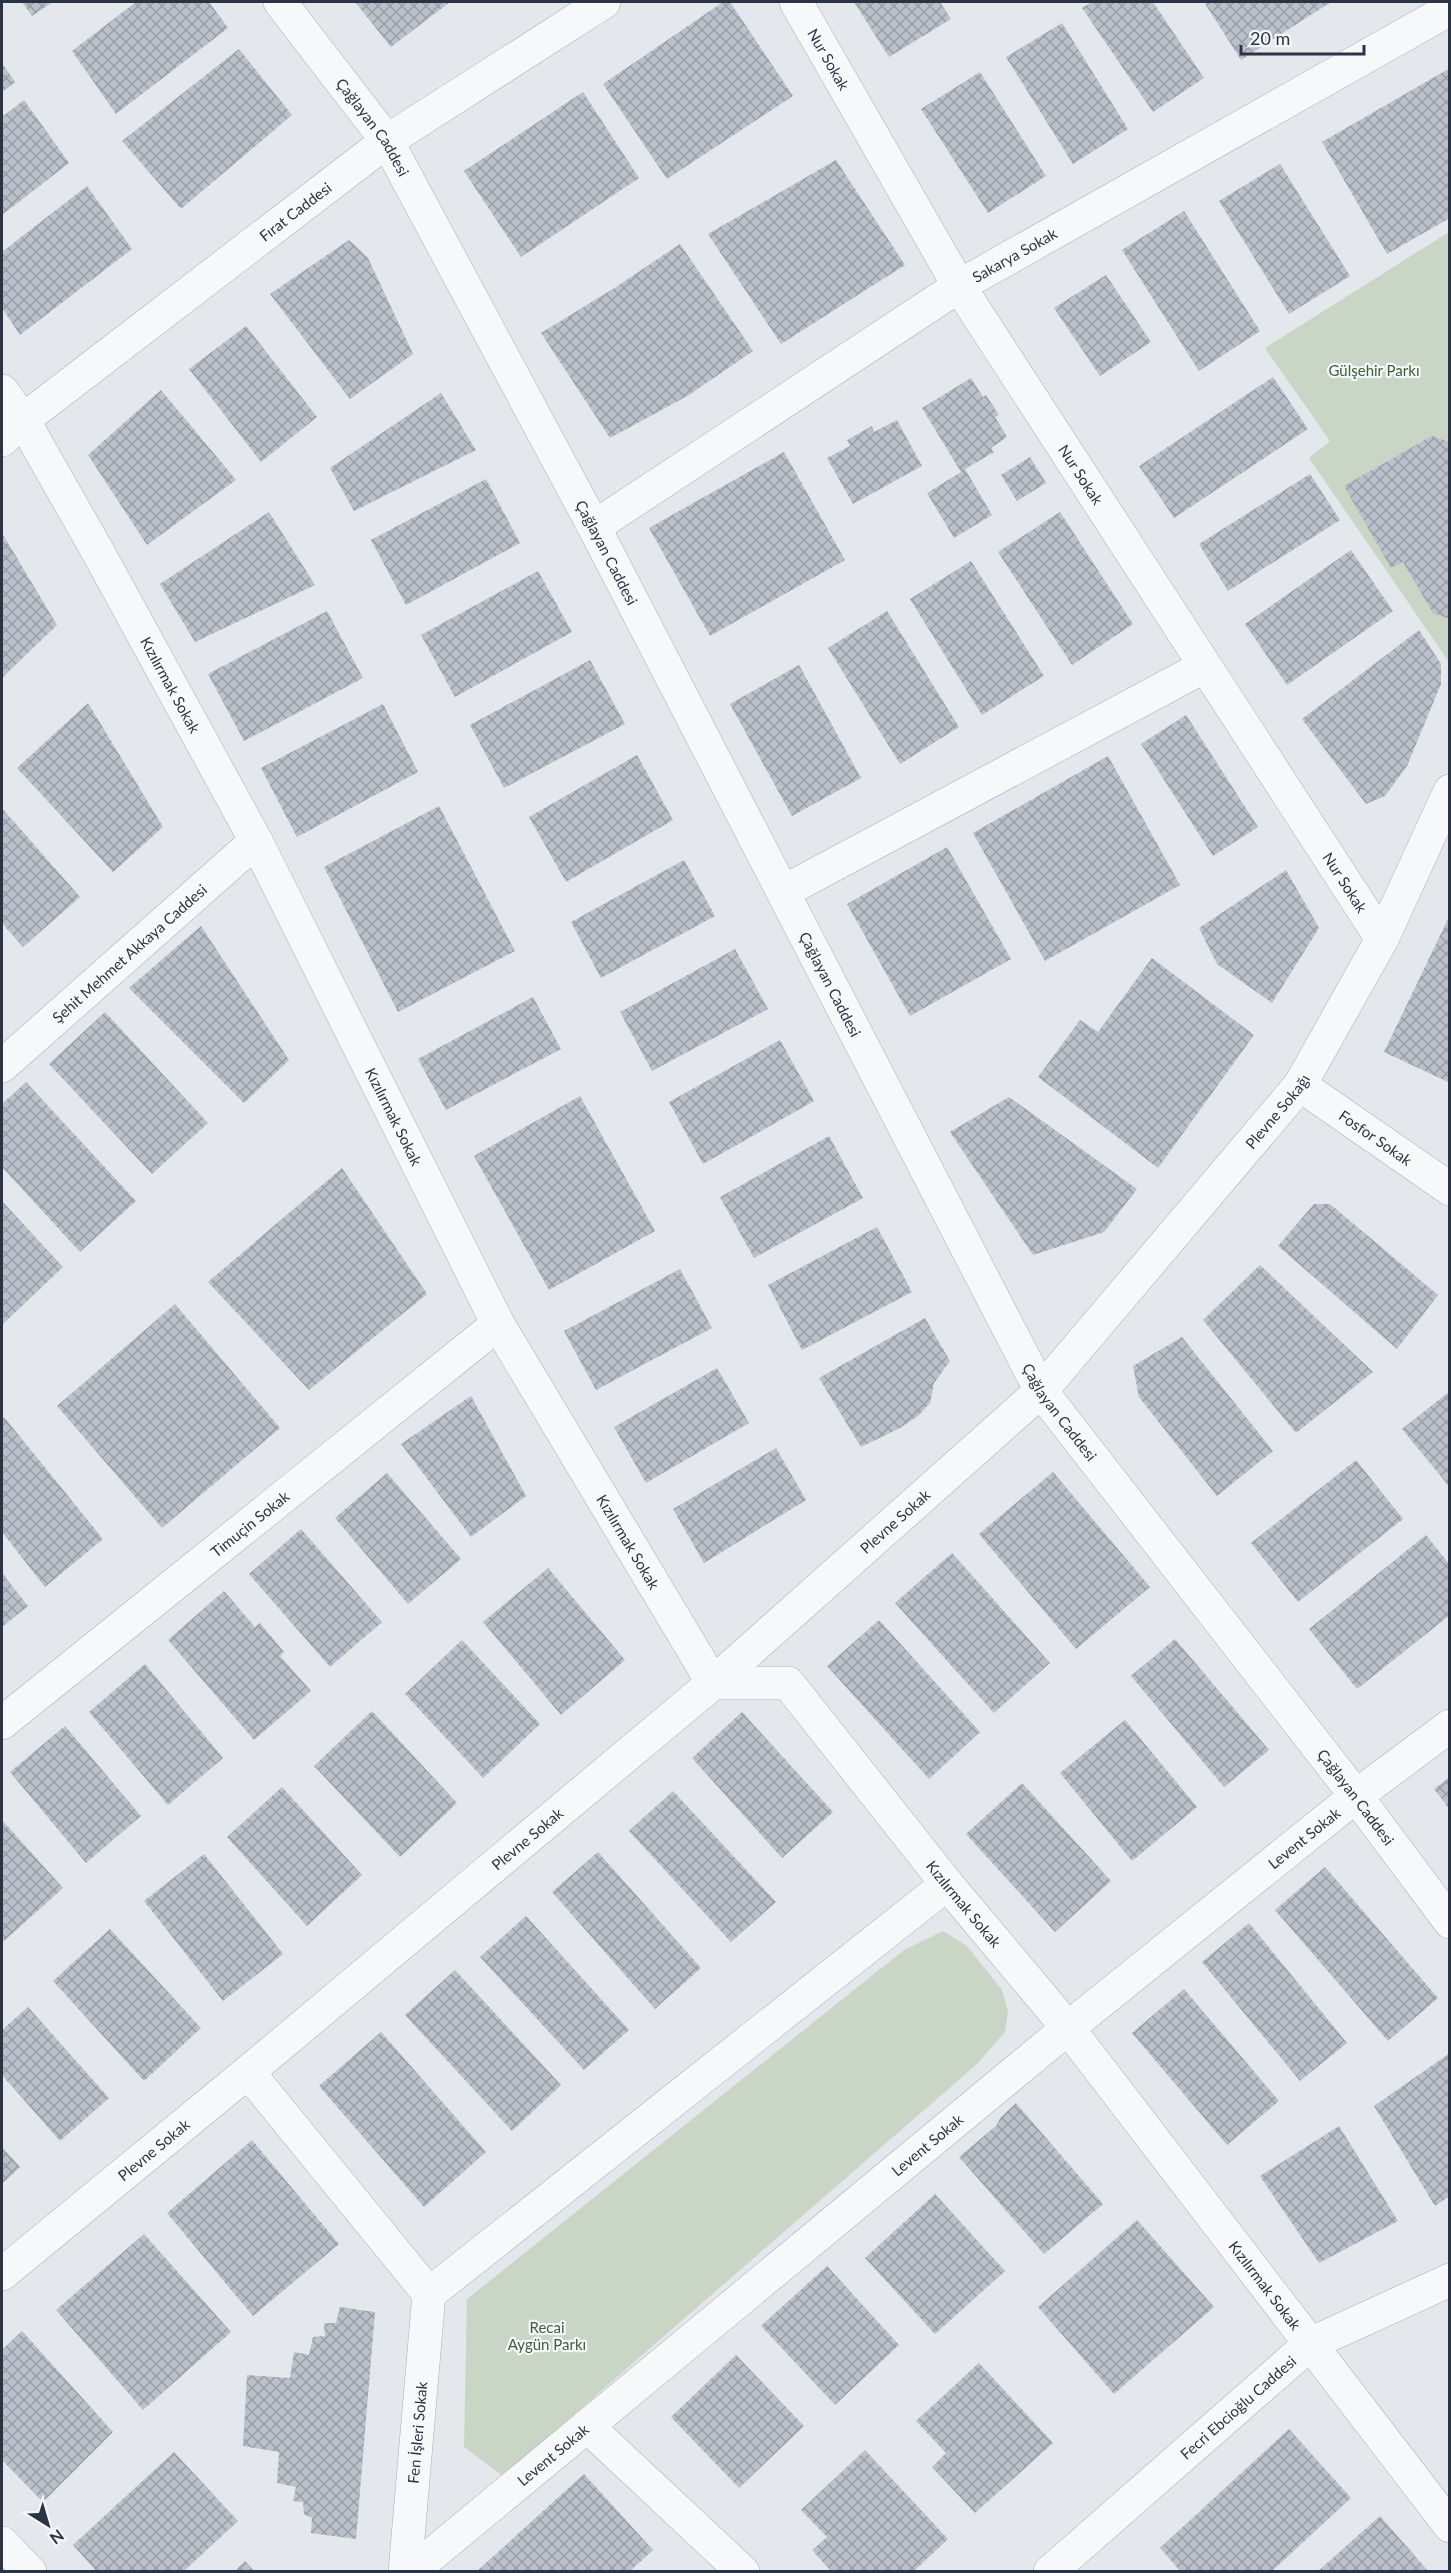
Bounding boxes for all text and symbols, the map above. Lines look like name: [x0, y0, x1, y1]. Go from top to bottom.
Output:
scale bar: [1241, 18, 1364, 56]
street label: Nur Sokak: [804, 25, 854, 94]
text: 20 m: [1250, 27, 1290, 49]
street label: Çağlayan Caddesi: [333, 74, 413, 179]
street label: Fırat Caddesi: [256, 178, 335, 245]
street label: Sakarya Sokak: [969, 224, 1060, 286]
park label: Gülşehir Parkı: [1328, 361, 1420, 379]
street label: Nur Sokak: [1055, 441, 1107, 508]
street label: Çağlayan Caddesi: [572, 497, 642, 608]
street label: Kızılırmak Sokak: [137, 633, 204, 736]
street label: Nur Sokak: [1319, 849, 1372, 916]
street label: Şehit Mehmet Akkaya Caddesi: [48, 880, 210, 1026]
street label: Çağlayan Caddesi: [796, 928, 865, 1040]
street label: Kızılırmak Sokak: [362, 1064, 426, 1169]
street label: Plevne Sokağı: [1241, 1071, 1313, 1152]
street label: Fosfor Sokak: [1336, 1106, 1416, 1169]
street label: Çağlayan Caddesi: [1019, 1360, 1101, 1464]
street label: Plevne Sokak: [856, 1485, 934, 1557]
street label: Timuçin Sokak: [207, 1487, 293, 1561]
street label: Kızılırmak Sokak: [593, 1491, 664, 1593]
street label: Çağlayan Caddesi: [1314, 1745, 1398, 1848]
street label: Plevne Sokak: [488, 1803, 567, 1874]
street label: Levent Sokak: [1264, 1803, 1344, 1872]
street label: Kızılırmak Sokak: [923, 1857, 1005, 1951]
street label: Levent Sokak: [888, 2110, 967, 2179]
street label: Plevne Sokak: [114, 2115, 193, 2184]
street label: Kızılırmak Sokak: [1225, 2237, 1305, 2333]
park label: Recai Aygün Parkı: [508, 2318, 586, 2353]
street label: Fecri Ebcioğlu Caddesi: [1176, 2352, 1300, 2463]
street label: Fen İşleri Sokak: [404, 2380, 430, 2484]
street label: Levent Sokak: [513, 2420, 592, 2489]
north arrow: [18, 2495, 78, 2555]
text: N: [47, 2526, 68, 2549]

